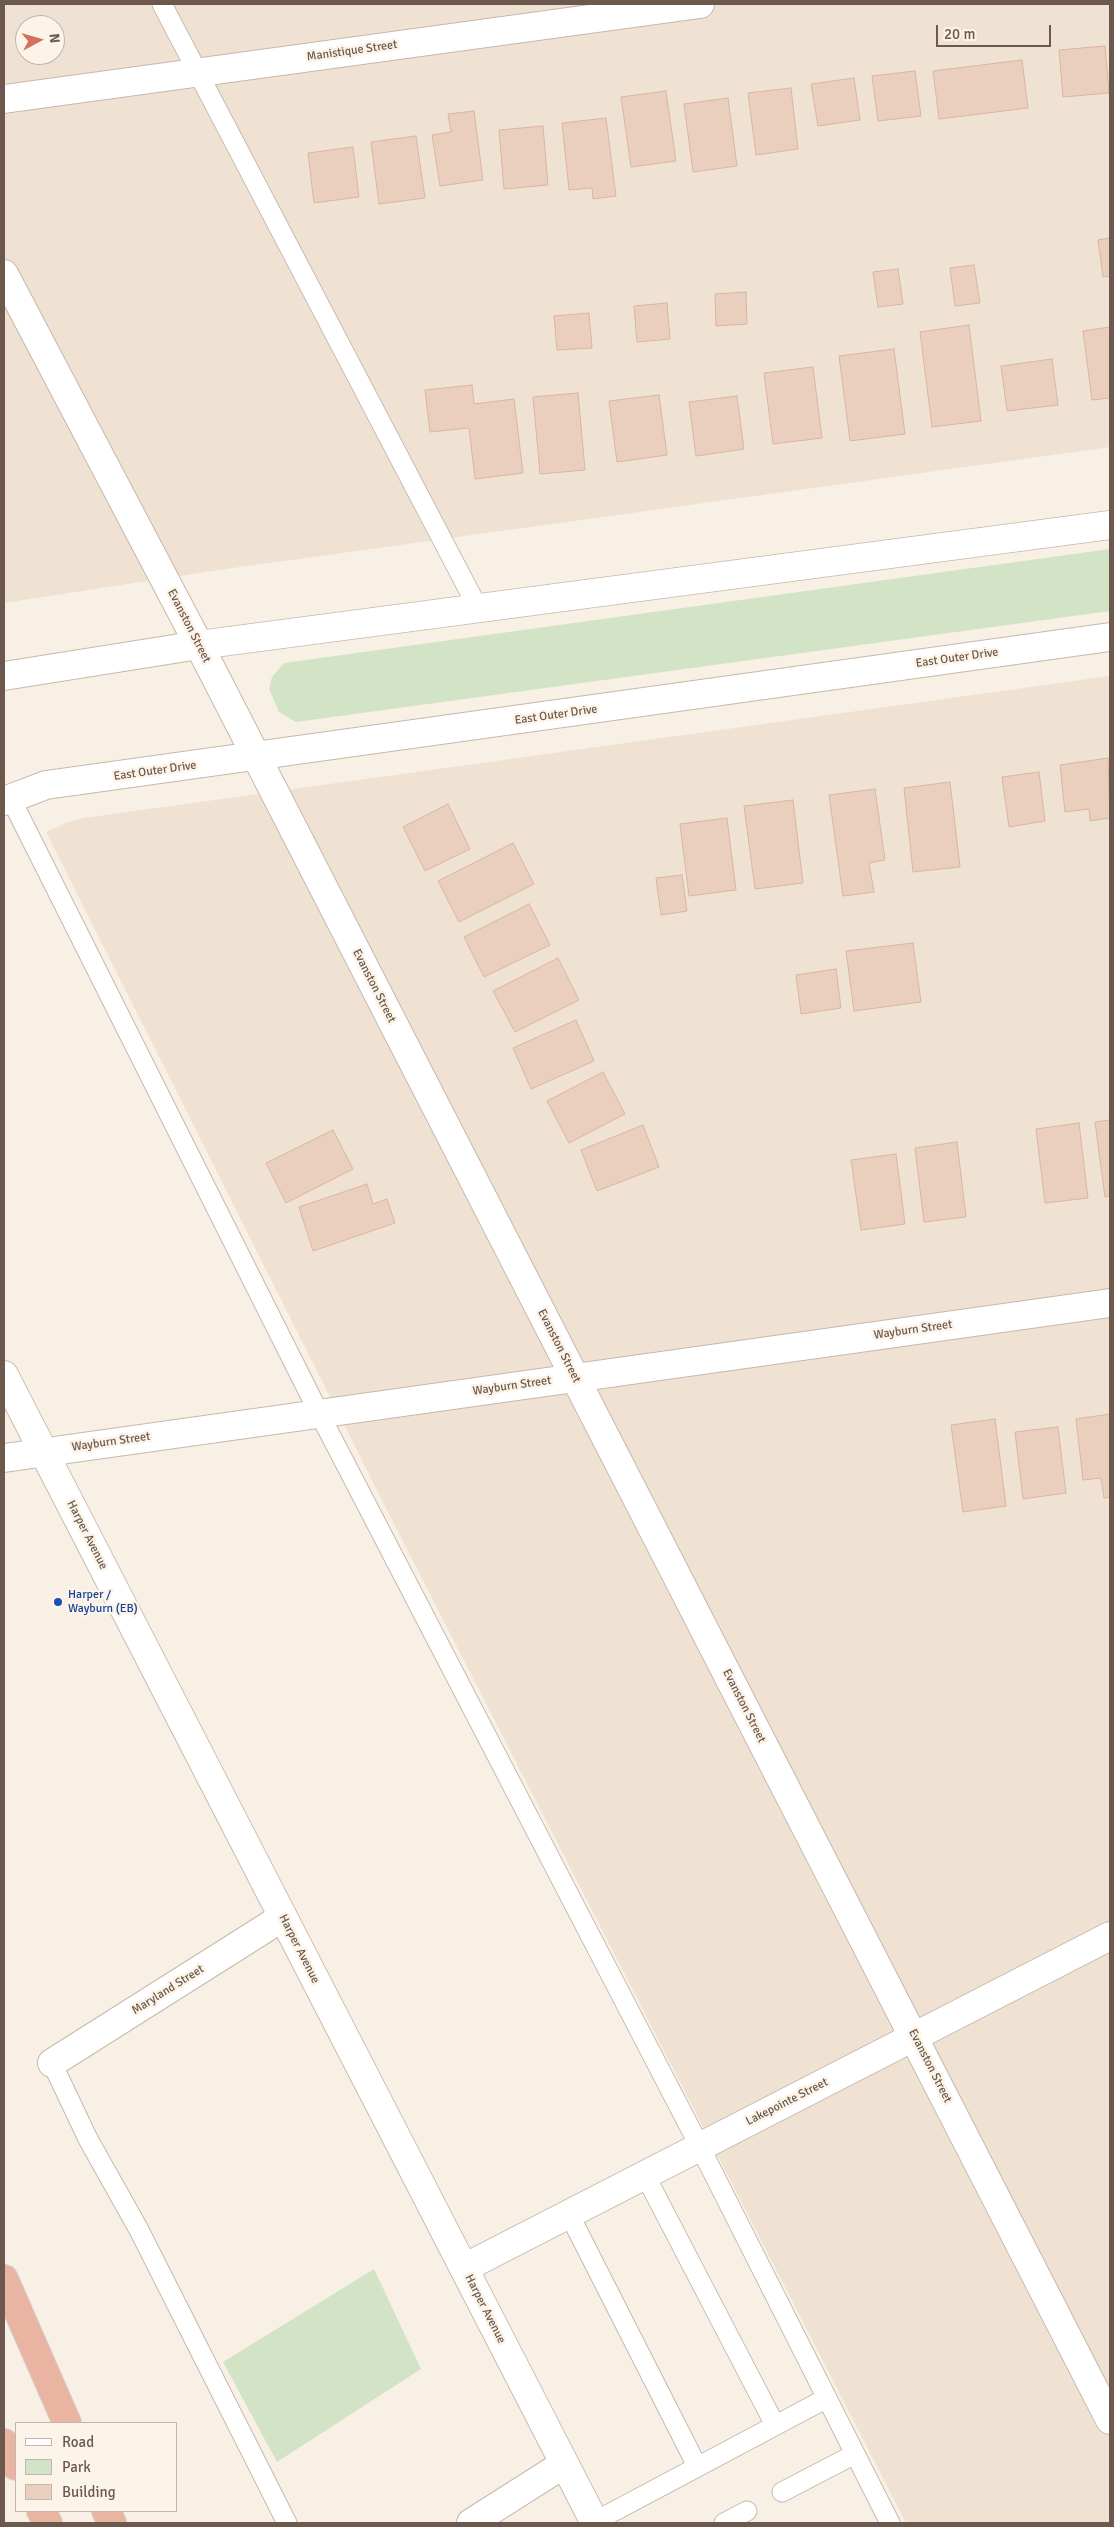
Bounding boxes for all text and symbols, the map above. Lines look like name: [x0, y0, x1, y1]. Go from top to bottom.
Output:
north arrow: [15, 15, 65, 65]
scale bar: [939, 15, 1054, 47]
text: 20 m: [944, 25, 975, 43]
text: N: [45, 33, 63, 44]
street label: Manistique Street: [306, 38, 398, 64]
street label: Evanston Street: [164, 587, 214, 665]
street label: East Outer Drive: [915, 645, 999, 671]
street label: East Outer Drive: [514, 702, 598, 728]
street label: East Outer Drive: [113, 758, 197, 784]
street label: Evanston Street: [349, 947, 399, 1025]
street label: Evanston Street: [534, 1307, 584, 1385]
street label: Wayburn Street: [873, 1317, 953, 1343]
street label: Wayburn Street: [472, 1373, 552, 1399]
street label: Wayburn Street: [71, 1429, 151, 1455]
street label: Harper Avenue: [63, 1498, 111, 1572]
place label: Harper / Wayburn (EB): [68, 1588, 138, 1616]
marker: Harper / Wayburn (EB): [52, 1596, 64, 1608]
street label: Evanston Street: [719, 1667, 769, 1745]
street label: Harper Avenue: [275, 1912, 323, 1986]
street label: Maryland Street: [129, 1962, 207, 2018]
street label: Evanston Street: [905, 2027, 955, 2105]
street label: Lakepointe Street: [743, 2075, 831, 2129]
street label: Harper Avenue: [461, 2272, 509, 2346]
legend: [15, 2422, 178, 2512]
text: Road: [62, 2433, 94, 2451]
text: Park: [62, 2458, 91, 2476]
text: Building: [62, 2483, 116, 2501]

